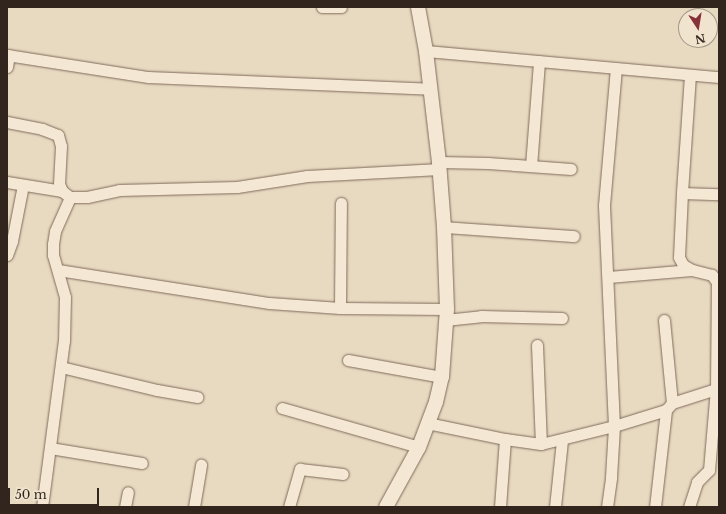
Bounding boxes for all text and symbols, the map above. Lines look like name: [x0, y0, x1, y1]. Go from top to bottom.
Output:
north arrow: [678, 8, 718, 48]
text: N: [694, 31, 707, 47]
scale bar: [10, 480, 101, 506]
text: 50 m: [15, 487, 47, 502]

